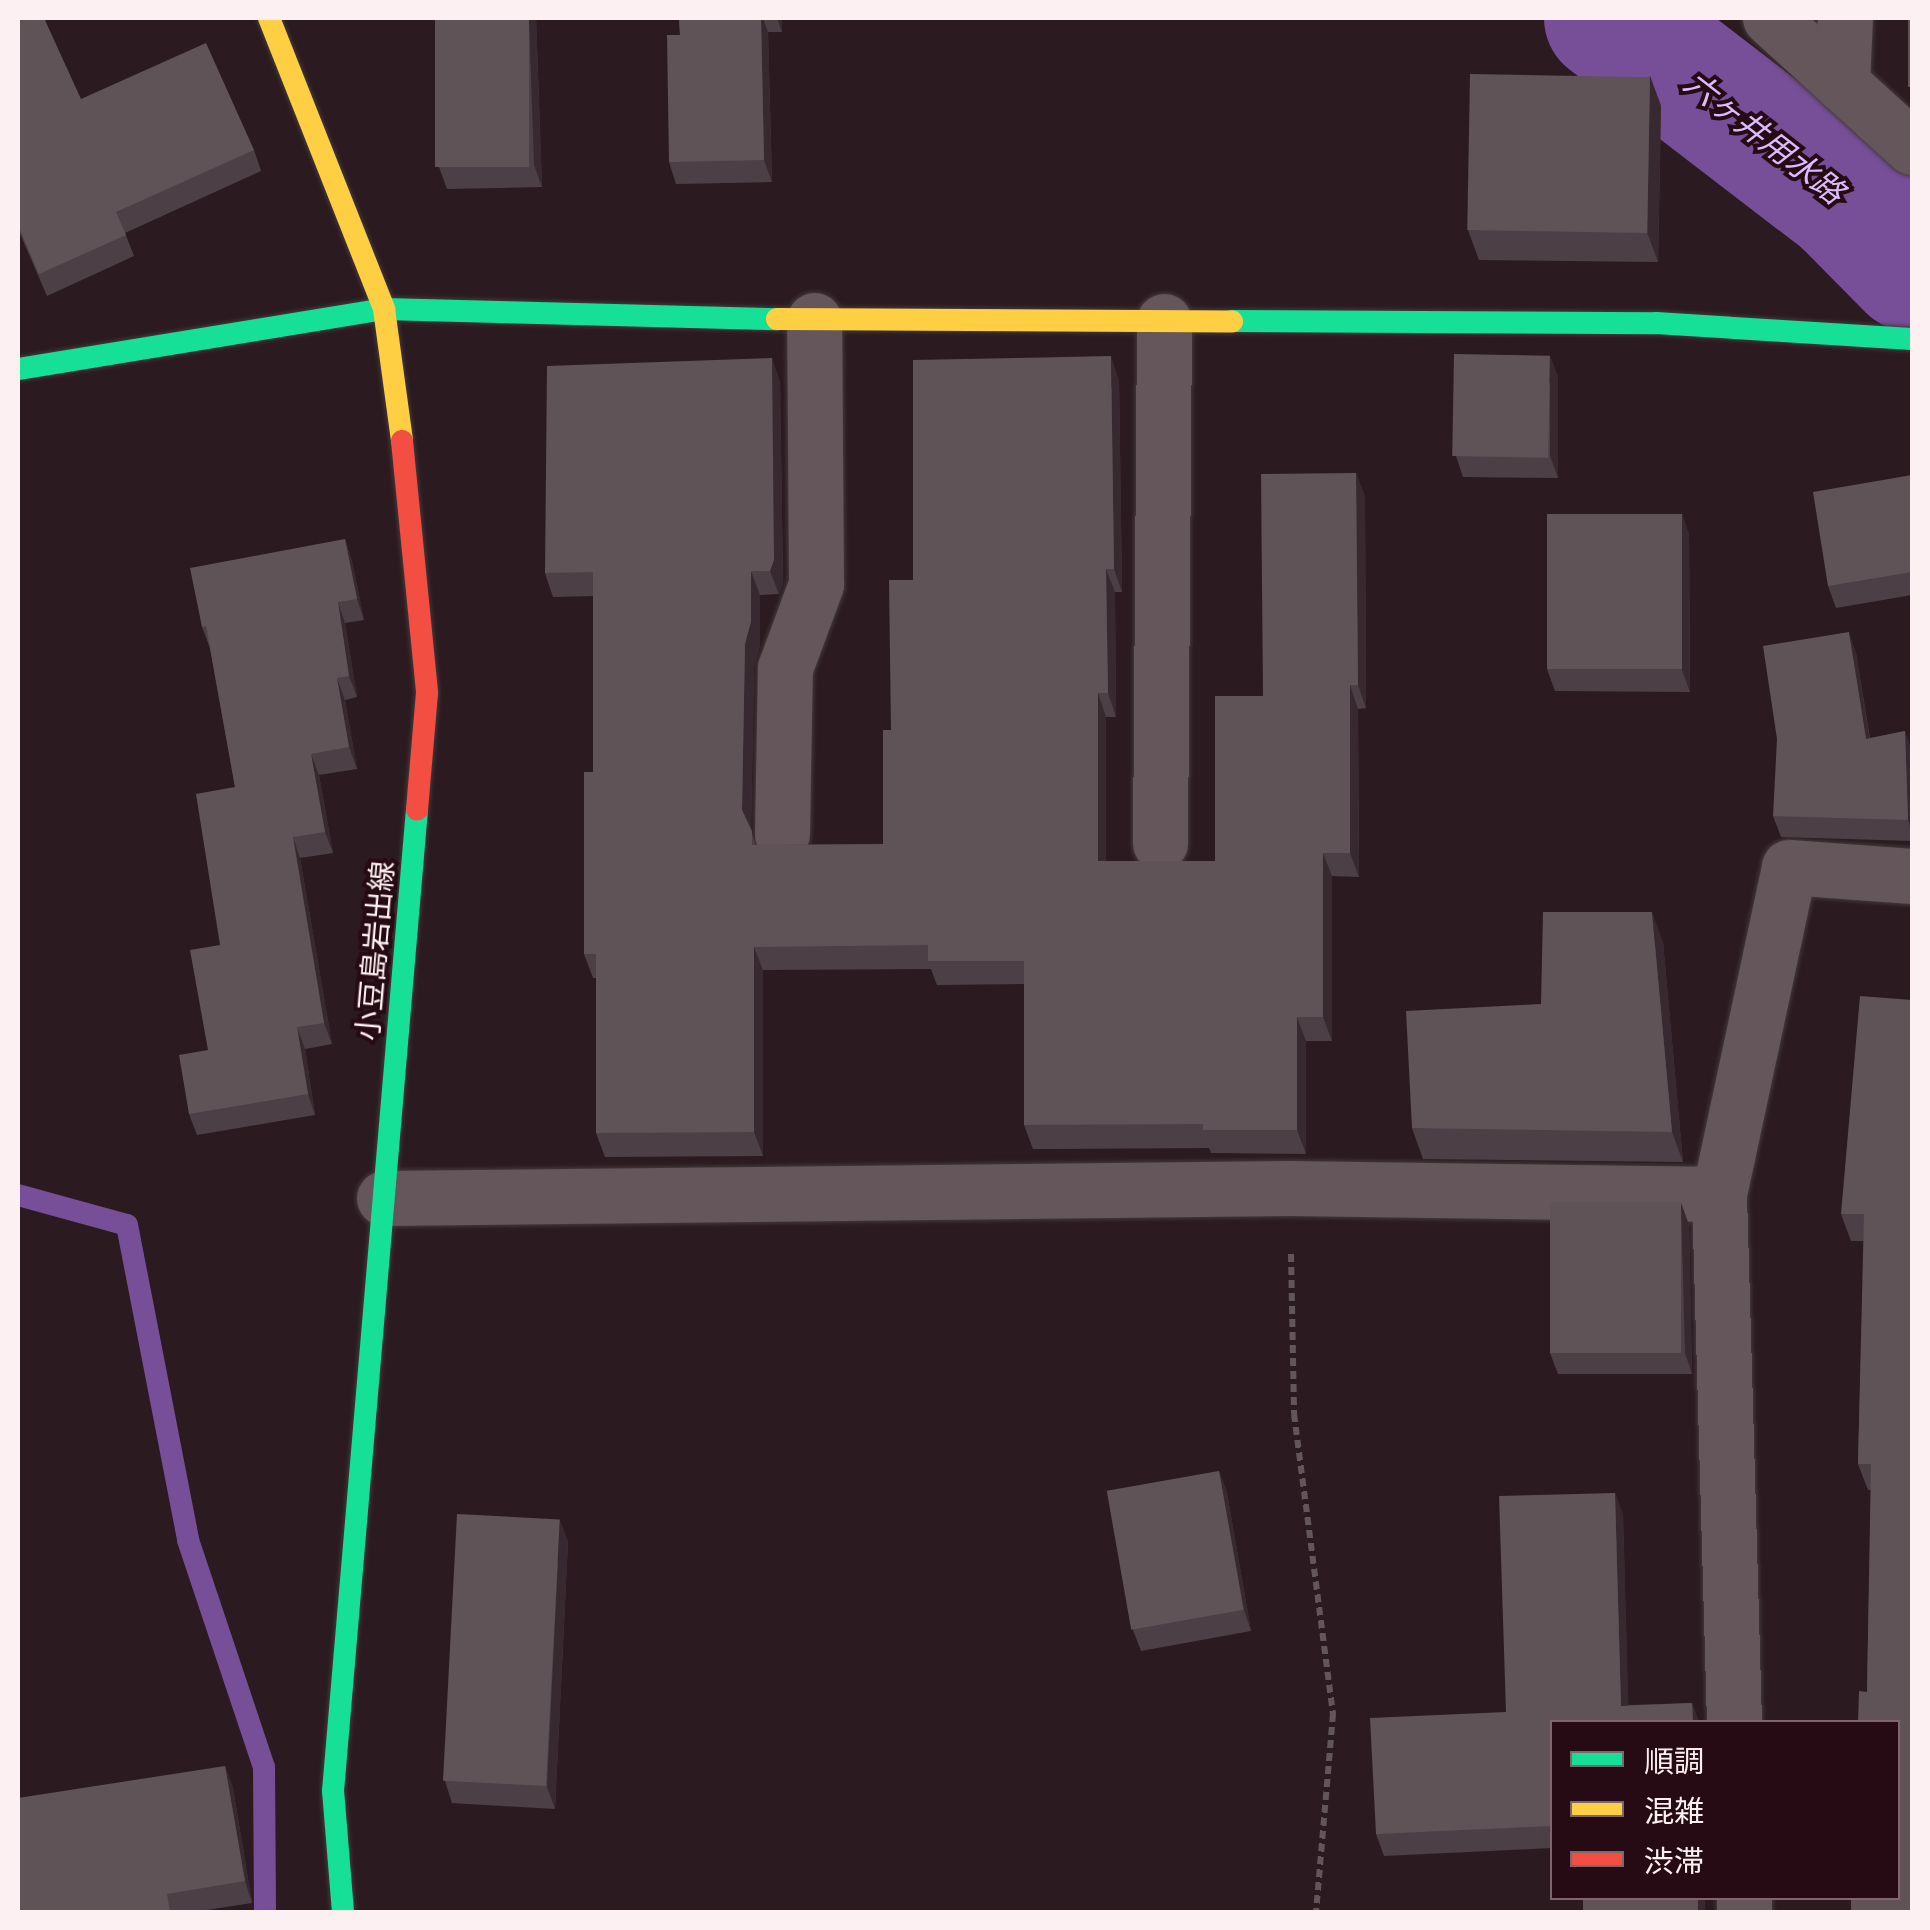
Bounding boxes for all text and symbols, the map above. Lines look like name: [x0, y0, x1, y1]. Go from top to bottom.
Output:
water label: 六ヶ井用水路: [1677, 64, 1851, 212]
street label: 小豆島岩出線: [349, 860, 401, 1042]
legend: [1550, 1720, 1900, 1900]
text: 順調: [1644, 1743, 1704, 1779]
text: 混雑: [1644, 1793, 1704, 1829]
text: 渋滞: [1644, 1843, 1704, 1879]

